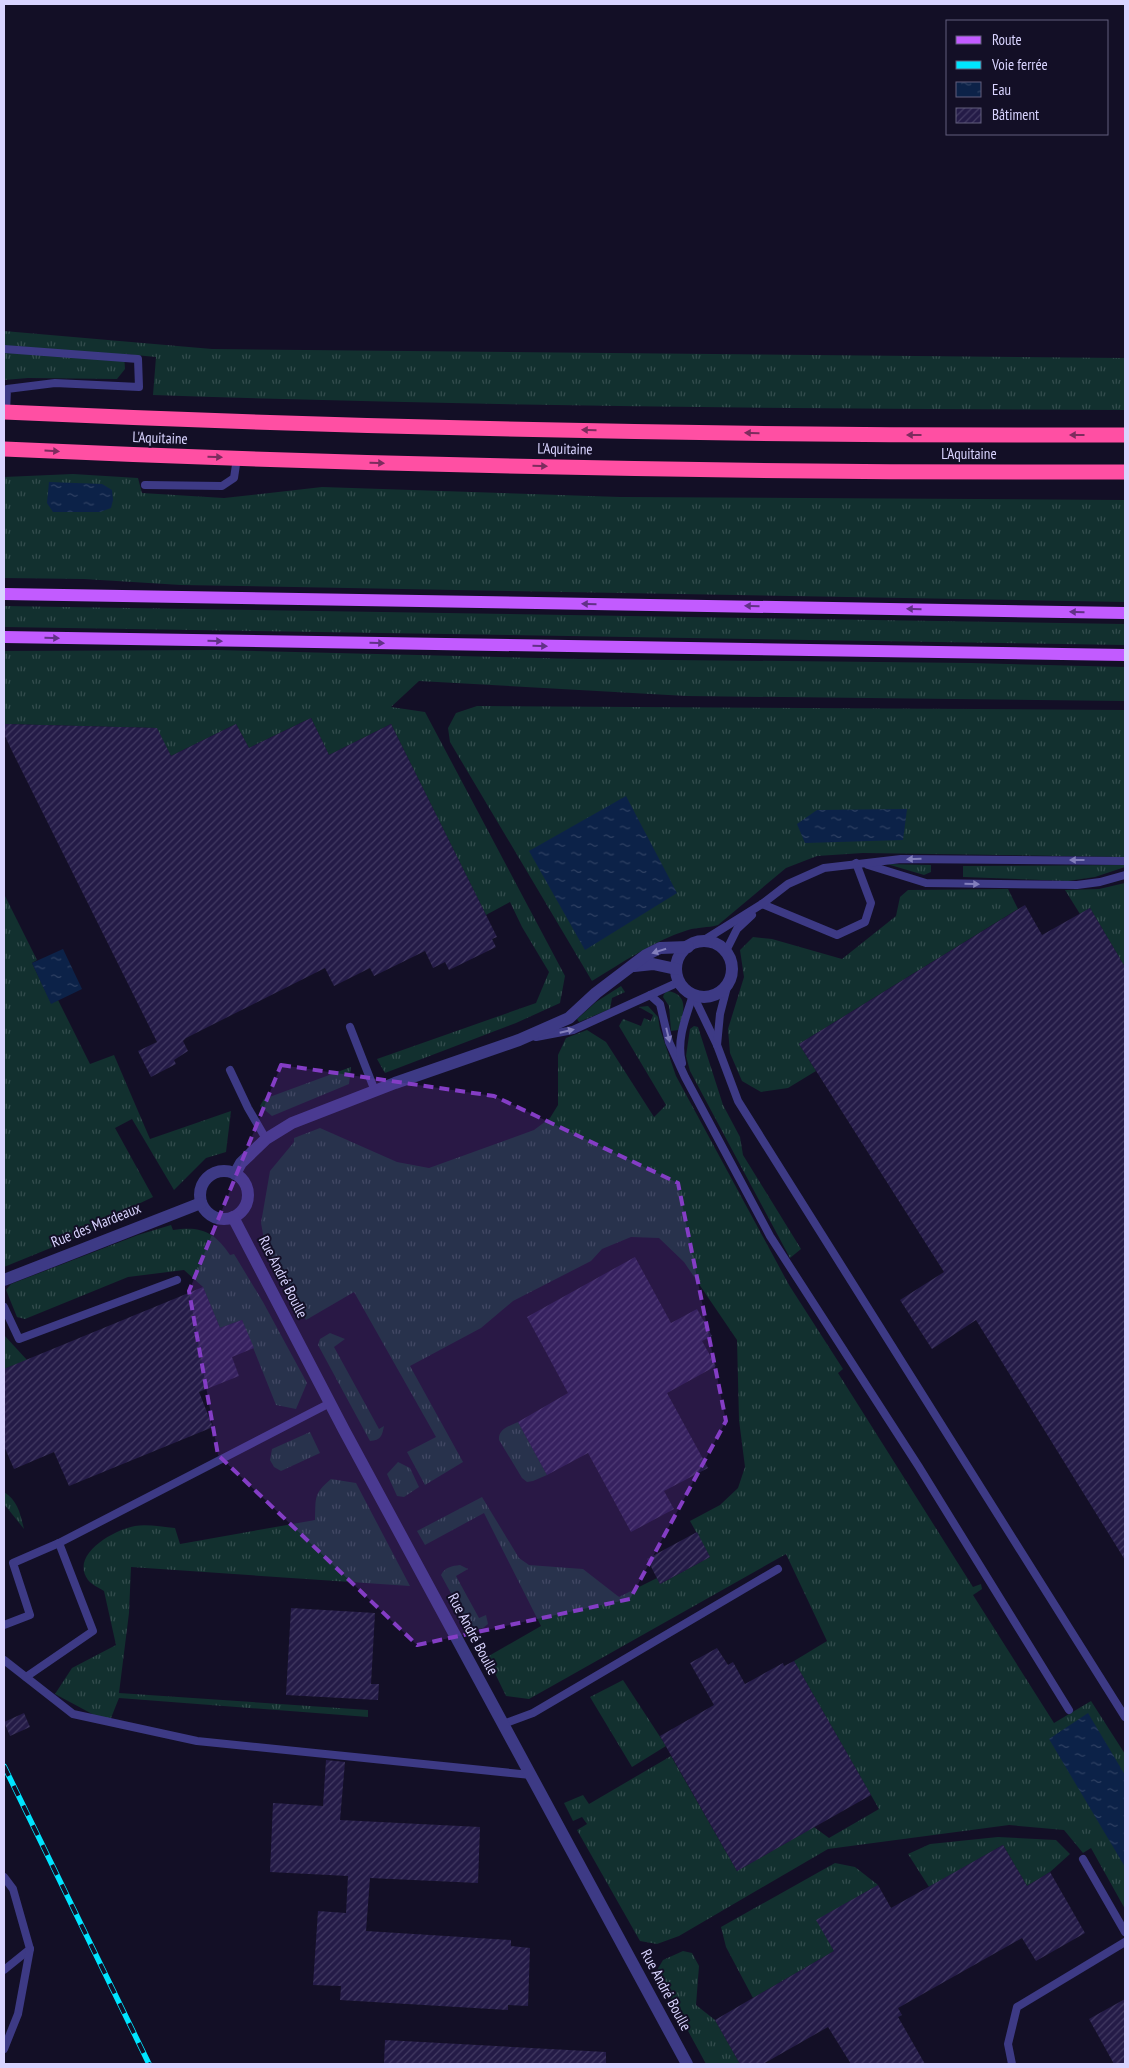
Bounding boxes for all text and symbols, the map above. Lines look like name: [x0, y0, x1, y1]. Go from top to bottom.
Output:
legend: [946, 20, 1109, 135]
text: Route: [992, 30, 1022, 49]
text: Voie ferrée: [991, 55, 1048, 74]
text: Eau: [992, 80, 1011, 99]
text: Bâtiment: [992, 105, 1039, 124]
one-way arrow: [581, 426, 597, 434]
street label: L'Aquitaine: [132, 427, 188, 448]
one-way arrow: [743, 429, 759, 437]
one-way arrow: [906, 430, 922, 438]
one-way arrow: [1068, 431, 1084, 439]
street label: L'Aquitaine: [537, 439, 593, 458]
street label: L'Aquitaine: [941, 444, 997, 463]
one-way arrow: [45, 448, 61, 456]
one-way arrow: [207, 454, 223, 462]
one-way arrow: [370, 459, 386, 467]
one-way arrow: [532, 463, 548, 471]
one-way arrow: [581, 600, 597, 608]
one-way arrow: [743, 602, 759, 610]
one-way arrow: [906, 605, 922, 613]
one-way arrow: [1068, 608, 1084, 616]
one-way arrow: [45, 634, 61, 642]
one-way arrow: [207, 637, 223, 645]
one-way arrow: [370, 639, 386, 647]
one-way arrow: [532, 642, 548, 650]
one-way arrow: [906, 855, 922, 863]
one-way arrow: [1068, 856, 1084, 864]
one-way arrow: [964, 880, 980, 888]
one-way arrow: [651, 947, 666, 955]
one-way arrow: [559, 1027, 574, 1035]
one-way arrow: [664, 1028, 672, 1043]
street label: Rue des Mardeaux: [48, 1198, 143, 1251]
street label: Rue André Boulle: [255, 1233, 312, 1321]
street label: Rue André Boulle: [444, 1590, 503, 1678]
street label: Rue André Boulle: [637, 1946, 696, 2034]

